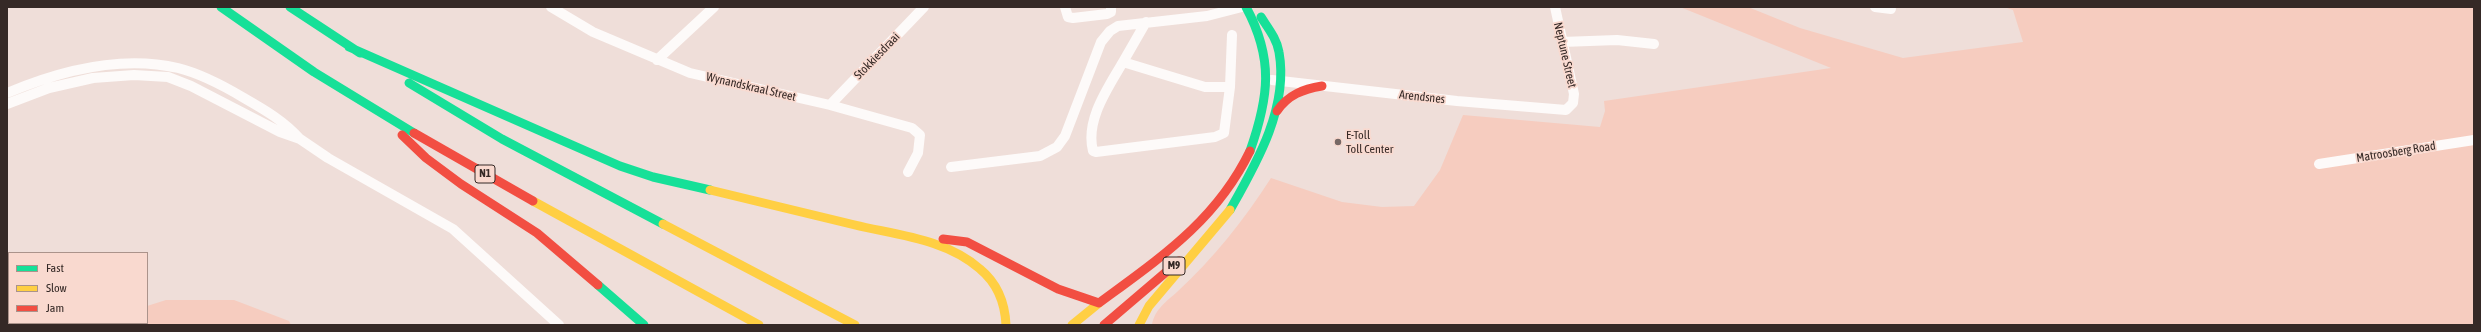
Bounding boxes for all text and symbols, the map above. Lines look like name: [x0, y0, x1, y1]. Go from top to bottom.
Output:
street label: Neptune Street: [1550, 21, 1580, 89]
street label: Stokkiesdraai: [851, 30, 903, 82]
street label: Wynandskraal Street: [705, 70, 797, 104]
street label: Arendsnes: [1398, 87, 1446, 107]
place label: E-Toll Toll Center: [1346, 128, 1393, 156]
marker: E-Toll Toll Center: [1333, 137, 1343, 147]
street label: Matroosberg Road: [2355, 139, 2437, 165]
road number: N1: [475, 165, 495, 183]
legend: [8, 252, 148, 324]
road number: M9: [1163, 257, 1185, 275]
text: Fast: [46, 261, 64, 275]
text: Slow: [46, 281, 67, 295]
text: Jam: [46, 301, 64, 315]

